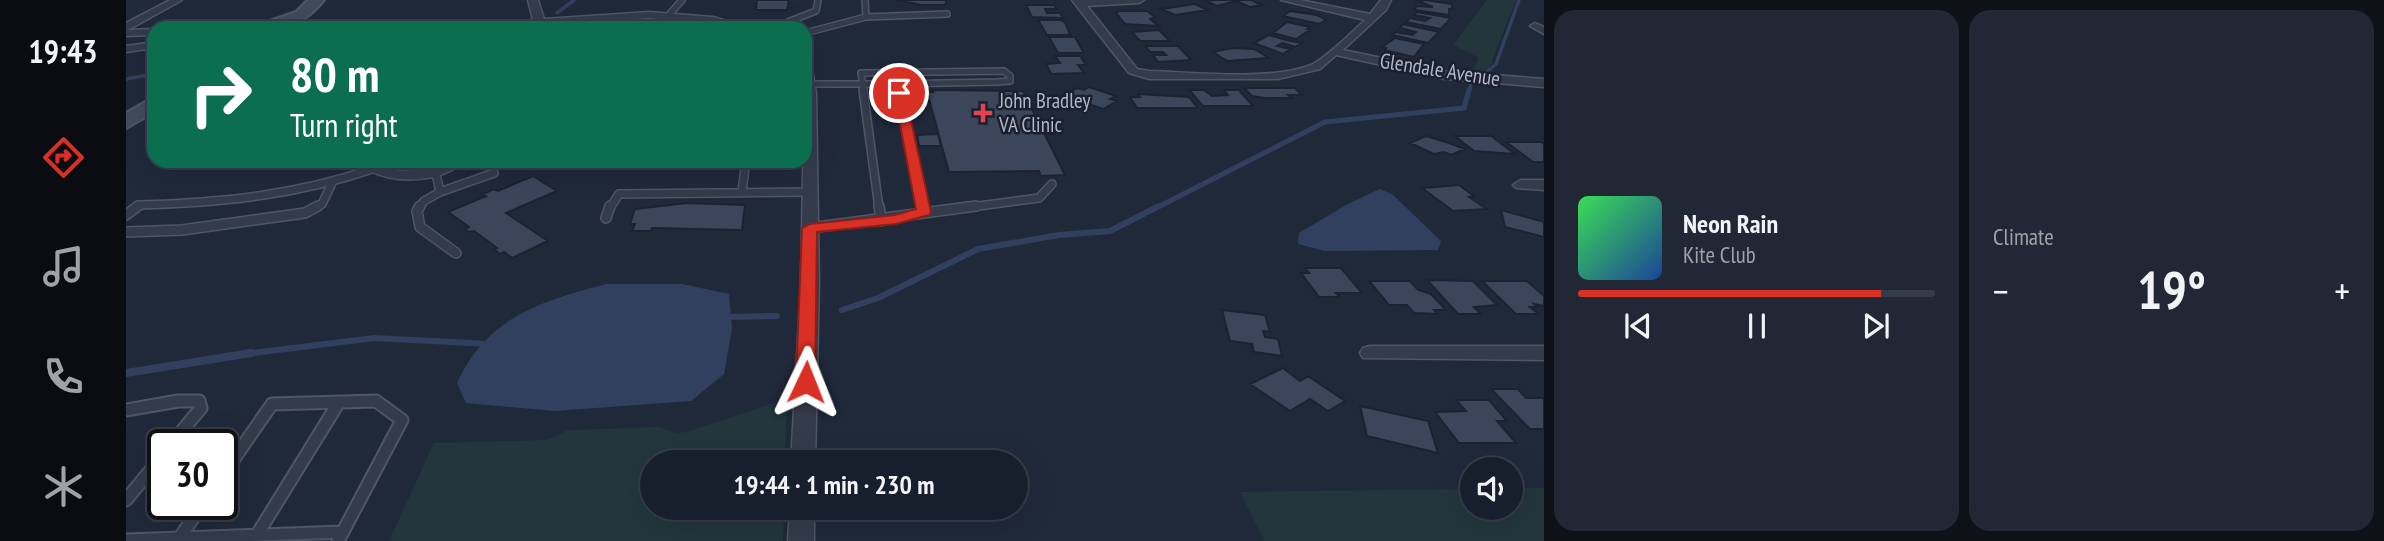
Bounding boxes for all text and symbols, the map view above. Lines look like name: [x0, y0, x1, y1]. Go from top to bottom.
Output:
text: 19:43: [28, 30, 98, 72]
text: 80 m: [290, 42, 379, 106]
street label: Glendale Avenue: [1378, 47, 1502, 92]
icon: right: [175, 49, 266, 140]
pin: [869, 63, 929, 123]
icon: arrive: [880, 74, 918, 112]
place label: John Bradley VA Clinic: [998, 87, 1090, 138]
marker: John Bradley VA Clinic: [973, 103, 993, 123]
text: Turn right: [290, 104, 398, 146]
icon: directions: [39, 133, 88, 182]
text: Neon Rain: [1683, 207, 1778, 240]
text: Climate: [1993, 222, 2054, 251]
text: Kite Club: [1683, 240, 1756, 269]
icon: music: [39, 242, 88, 291]
text: 19°: [2137, 256, 2206, 323]
text: −: [1993, 266, 2009, 315]
text: +: [2334, 266, 2350, 315]
icon: previous: [1619, 307, 1657, 345]
icon: pause: [1738, 307, 1776, 345]
icon: next: [1857, 307, 1895, 345]
position arrow: [769, 345, 843, 419]
icon: phone: [39, 352, 88, 401]
speed limit sign: 30: [147, 429, 238, 520]
map controls: [1460, 457, 1523, 520]
button: sound: [1460, 457, 1523, 520]
icon: climate: [39, 462, 88, 511]
text: 19:44 · 1 min · 230 m: [734, 468, 934, 501]

